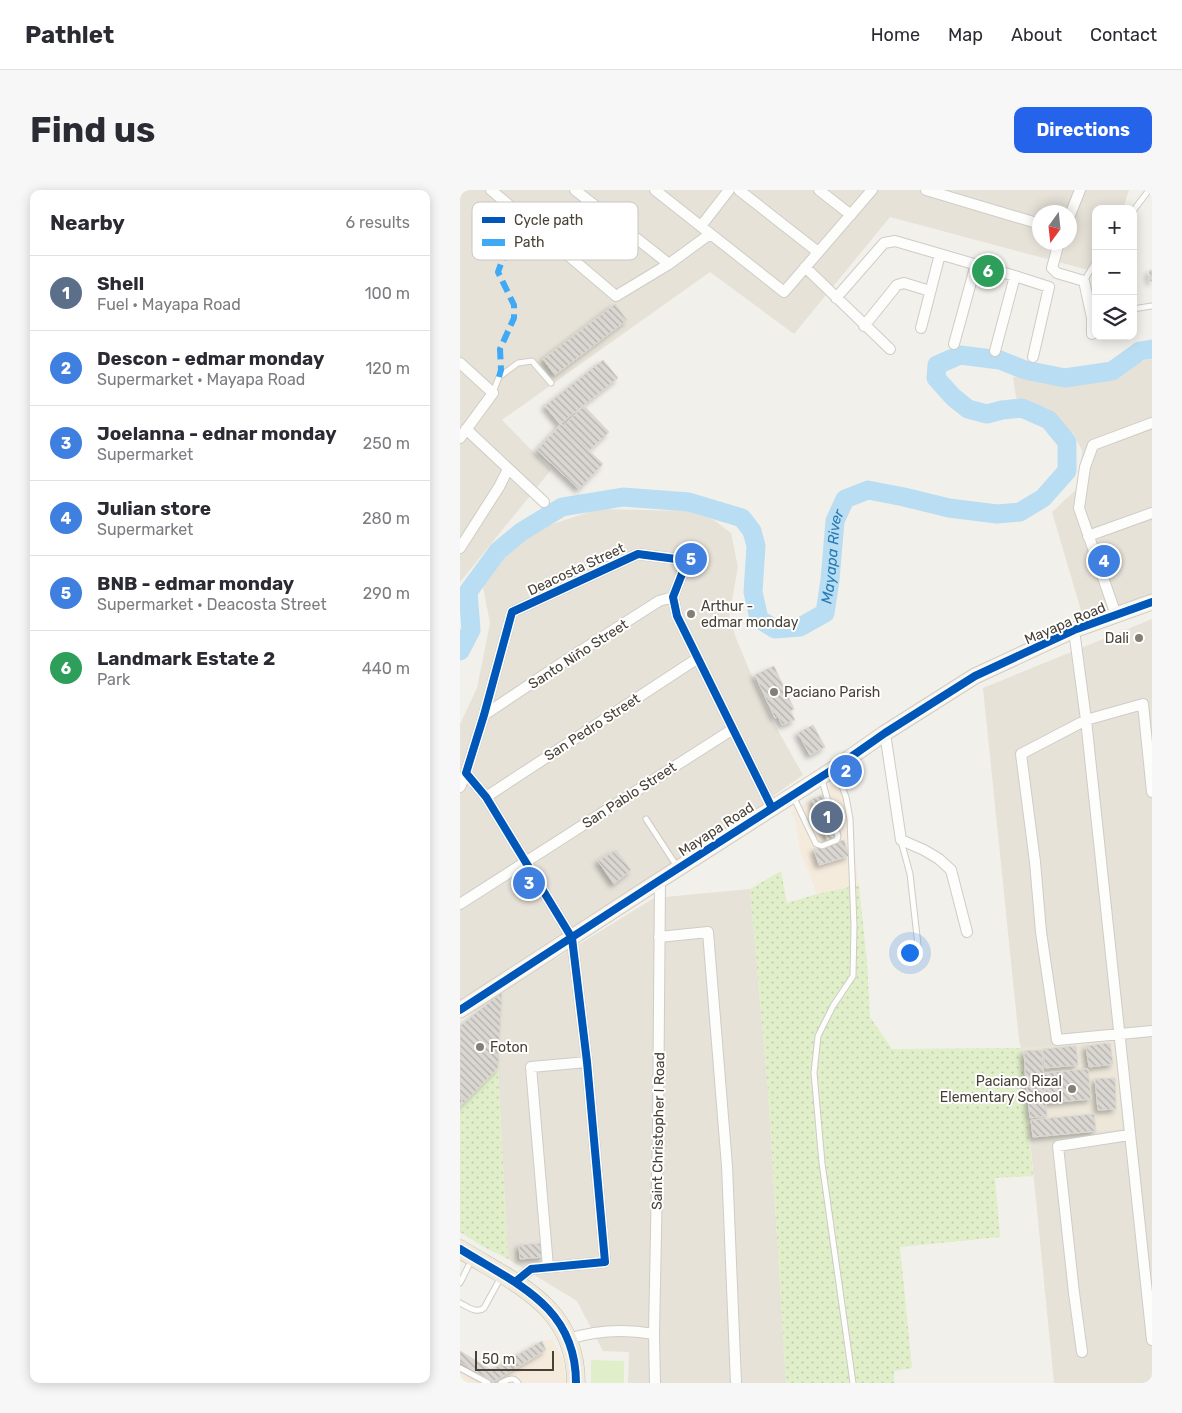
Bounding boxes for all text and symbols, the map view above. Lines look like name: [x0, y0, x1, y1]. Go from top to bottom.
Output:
text: Pathlet: [25, 21, 114, 49]
text: Home: [871, 24, 920, 46]
text: Map: [948, 24, 983, 46]
text: About: [1011, 24, 1062, 46]
text: Contact: [1090, 24, 1157, 46]
button: Directions: [1014, 107, 1152, 153]
text: Find us: [30, 109, 155, 151]
legend: [472, 202, 638, 260]
north arrow: [1032, 205, 1077, 250]
map controls: [1092, 205, 1137, 340]
button: +: [1092, 205, 1137, 250]
text: Nearby: [50, 210, 125, 235]
text: Cycle path: [514, 212, 583, 229]
text: 6 results: [345, 213, 410, 232]
text: Path: [514, 234, 545, 251]
button: −: [1092, 250, 1137, 295]
pin: 6: [972, 252, 1004, 290]
text: Shell: [97, 272, 144, 295]
text: 1: [62, 284, 70, 303]
text: 100 m: [365, 284, 410, 303]
text: Fuel · Mayapa Road: [97, 295, 241, 314]
button: layers: [1092, 295, 1137, 340]
text: Descon - edmar monday: [97, 347, 324, 370]
text: 2: [61, 359, 71, 378]
text: 120 m: [365, 359, 410, 378]
text: Supermarket · Mayapa Road: [97, 370, 305, 389]
text: Joelanna - ednar monday: [97, 422, 337, 445]
text: 3: [61, 434, 71, 453]
text: 250 m: [363, 434, 410, 453]
text: Supermarket: [97, 445, 193, 464]
text: Julian store: [97, 497, 211, 520]
water label: Mayapa River: [818, 505, 849, 605]
text: 4: [61, 509, 71, 528]
text: 280 m: [362, 509, 410, 528]
text: Supermarket: [97, 520, 193, 539]
street label: Deacosta Street: [525, 539, 628, 599]
pin: 5: [675, 540, 707, 578]
pin: 4: [1088, 542, 1120, 580]
text: BNB - edmar monday: [97, 572, 294, 595]
text: 5: [61, 584, 71, 603]
text: 290 m: [363, 584, 410, 603]
text: Supermarket · Deacosta Street: [97, 595, 327, 614]
place label: Arthur - edmar monday: [701, 598, 799, 631]
street label: Mayapa Road: [1022, 599, 1108, 648]
marker: Arthur - edmar monday: [685, 608, 697, 620]
street label: Santo Niño Street: [525, 616, 632, 693]
place label: Dali: [1105, 630, 1129, 647]
marker: Dali: [1133, 632, 1145, 644]
text: Landmark Estate 2: [97, 647, 275, 670]
text: 6: [61, 659, 71, 678]
text: 440 m: [362, 659, 410, 678]
text: Park: [97, 670, 130, 689]
place label: Paciano Parish: [784, 684, 880, 701]
marker: Paciano Parish: [768, 686, 780, 698]
street label: San Pedro Street: [541, 690, 644, 765]
pin: 2: [830, 752, 862, 790]
street label: San Pablo Street: [579, 758, 680, 832]
pin: 1: [811, 798, 843, 836]
street label: Mayapa Road: [675, 799, 757, 860]
pin: 3: [513, 864, 545, 902]
your location: [897, 940, 923, 966]
place label: Foton: [490, 1039, 528, 1056]
marker: Foton: [474, 1041, 486, 1053]
street label: Saint Christopher I Road: [649, 1052, 668, 1210]
place label: Paciano Rizal Elementary School: [940, 1073, 1062, 1106]
marker: Paciano Rizal Elementary School: [1066, 1083, 1078, 1095]
scale bar: [475, 1348, 554, 1371]
text: 50 m: [482, 1351, 515, 1368]

